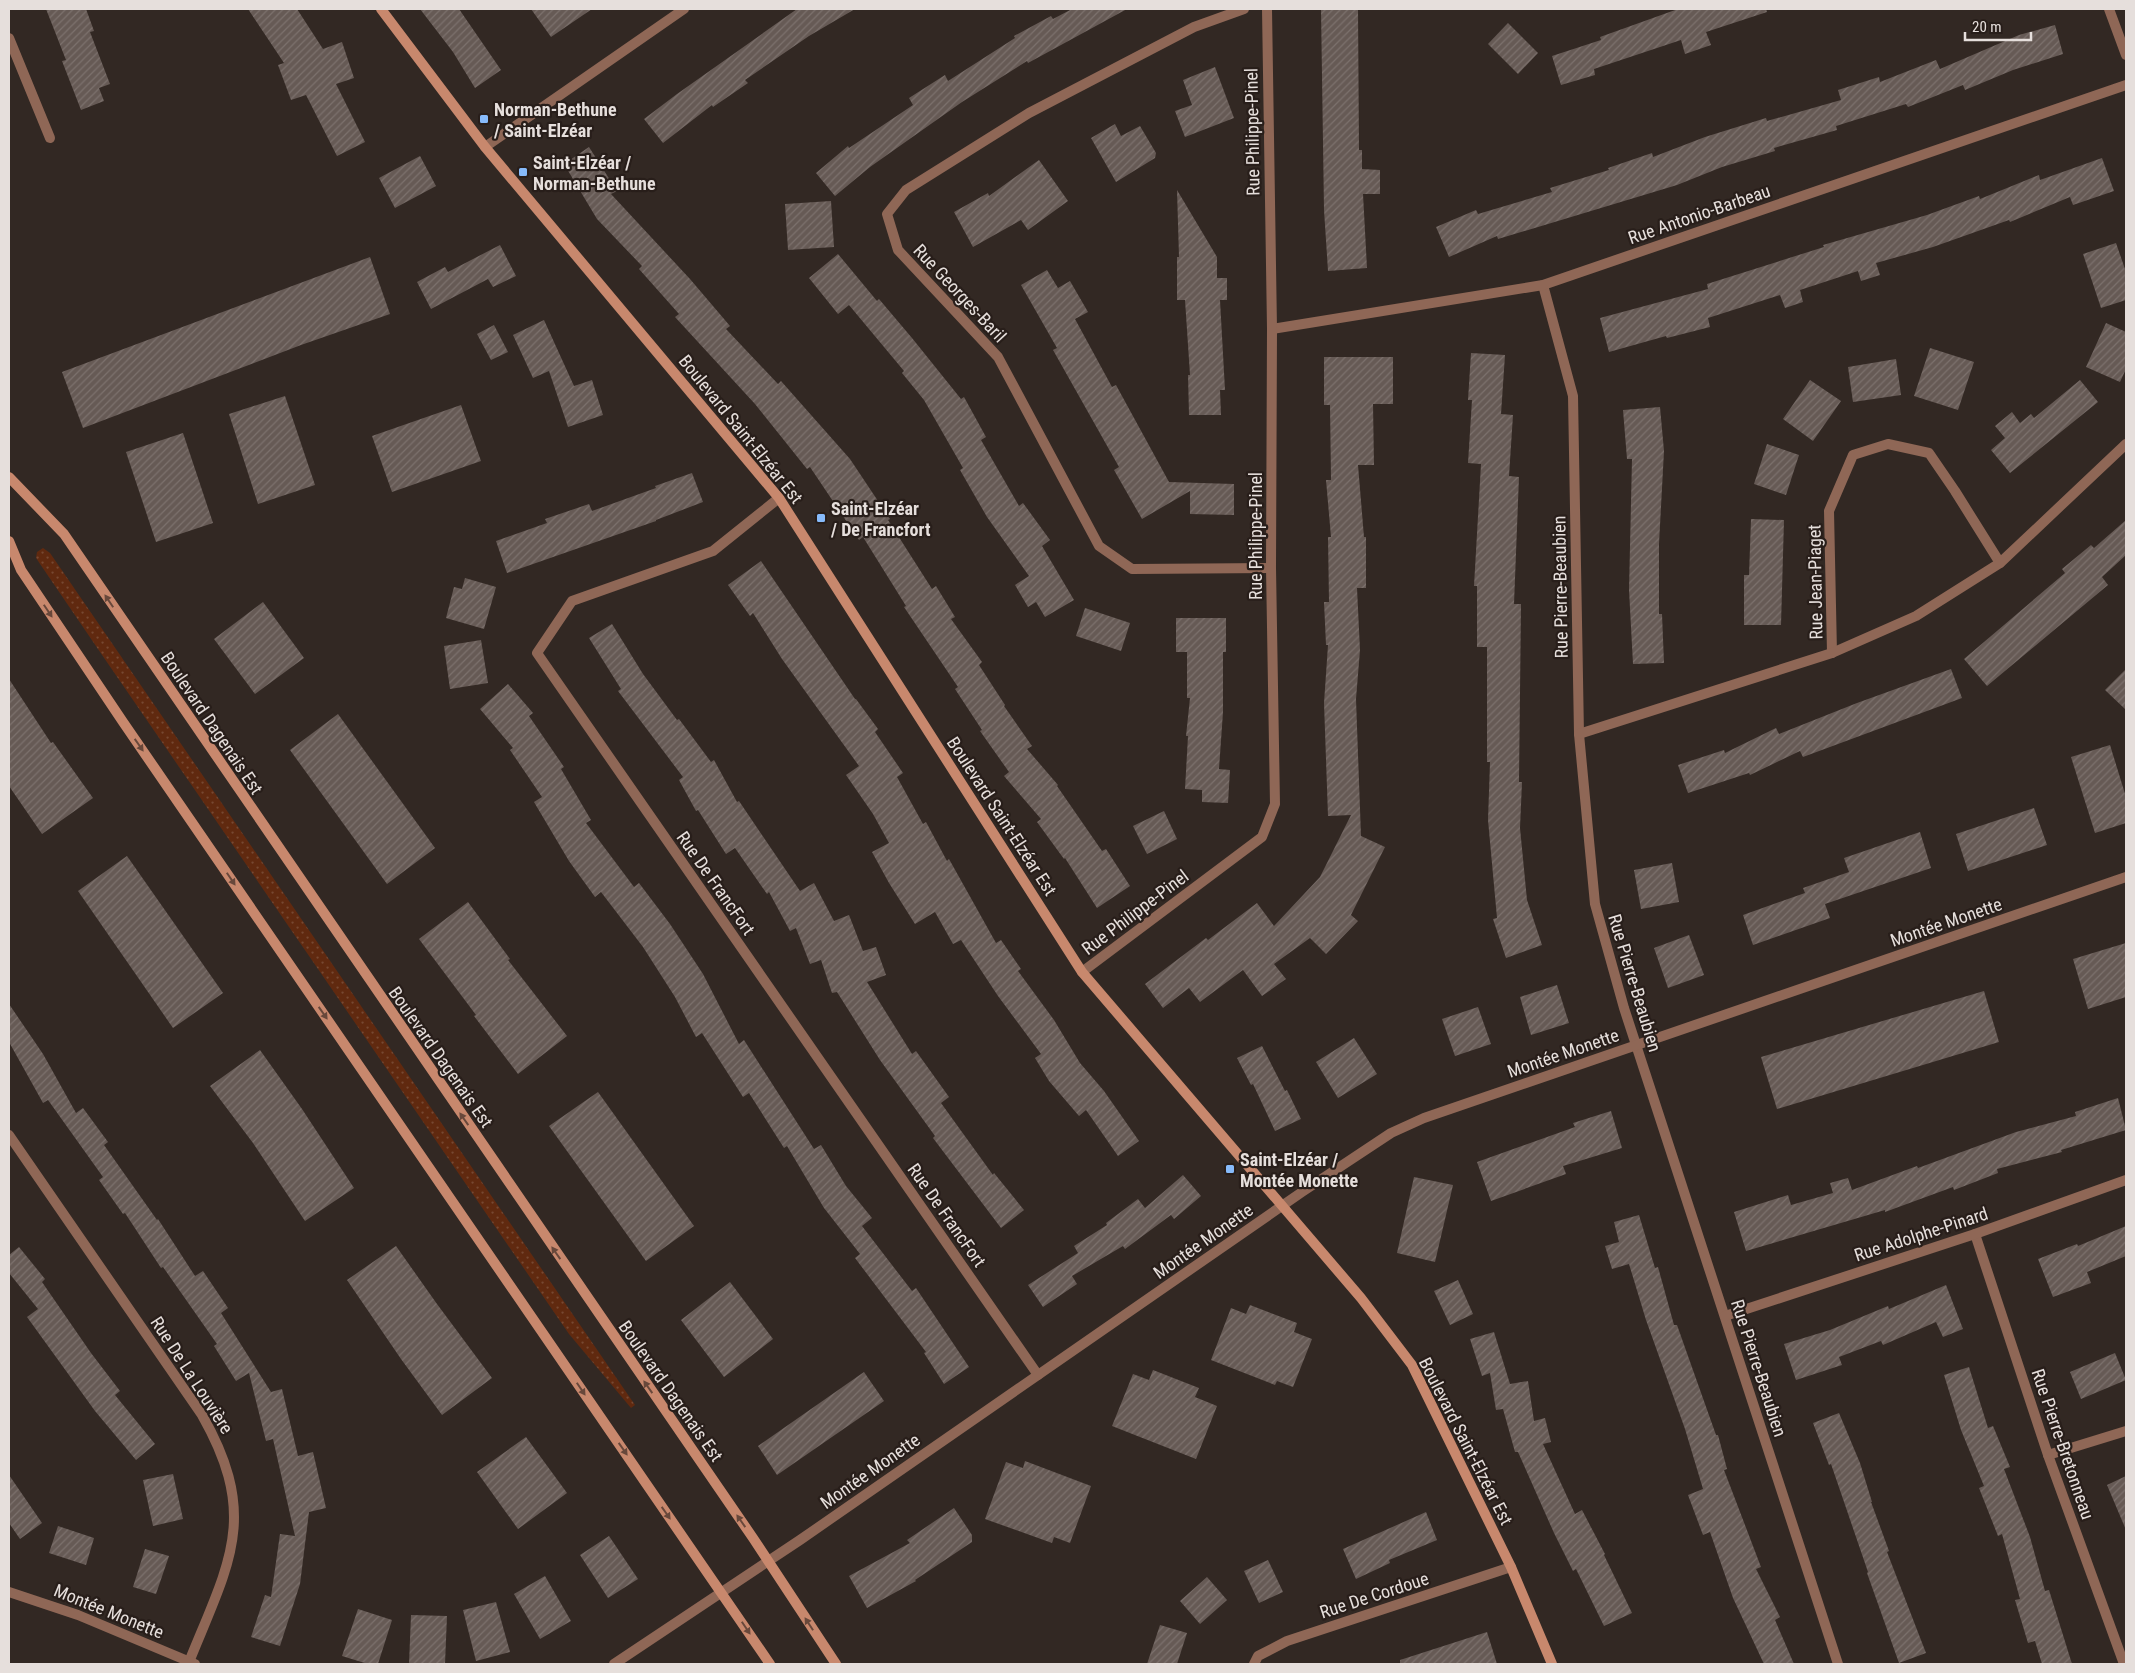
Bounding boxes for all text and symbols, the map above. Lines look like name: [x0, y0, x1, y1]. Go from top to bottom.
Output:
scale bar: [1965, 10, 2031, 42]
text: 20 m: [1972, 18, 2002, 36]
street label: Rue Philippe-Pinel: [1240, 68, 1264, 196]
place label: Norman-Bethune / Saint-Elzéar: [493, 99, 617, 141]
marker: Norman-Bethune / Saint-Elzéar: [478, 113, 490, 125]
place label: Saint-Elzéar / Norman-Bethune: [533, 152, 656, 194]
marker: Saint-Elzéar / Norman-Bethune: [517, 166, 529, 178]
street label: Rue Antonio-Barbeau: [1625, 180, 1773, 248]
street label: Rue Georges-Baril: [909, 240, 1011, 346]
street label: Boulevard Saint-Elzéar Est: [675, 350, 807, 508]
street label: Rue Philippe-Pinel: [1245, 472, 1266, 600]
place label: Saint-Elzéar / De Francfort: [830, 498, 931, 540]
marker: Saint-Elzéar / De Francfort: [815, 512, 827, 524]
street label: Rue Pierre-Beaubien: [1548, 515, 1572, 659]
street label: Rue Jean-Piaget: [1803, 524, 1827, 640]
one-way arrow: [104, 595, 114, 608]
one-way arrow: [43, 604, 53, 617]
street label: Boulevard Dagenais Est: [157, 648, 267, 798]
street label: Boulevard Saint-Elzéar Est: [943, 733, 1061, 899]
one-way arrow: [134, 738, 144, 752]
street label: Rue De FrancFort: [673, 827, 759, 939]
street label: Rue Philippe-Pinel: [1078, 865, 1192, 959]
one-way arrow: [226, 872, 236, 886]
street label: Montée Monette: [1887, 893, 2005, 951]
street label: Rue Pierre-Beaubien: [1604, 912, 1666, 1054]
street label: Boulevard Dagenais Est: [384, 983, 498, 1131]
one-way arrow: [318, 1006, 328, 1020]
street label: Montée Monette: [1504, 1024, 1622, 1082]
one-way arrow: [459, 1113, 469, 1126]
place label: Saint-Elzéar / Montée Monette: [1240, 1149, 1358, 1191]
street label: Rue De FrancFort: [904, 1159, 990, 1271]
marker: Saint-Elzéar / Montée Monette: [1224, 1163, 1236, 1175]
street label: Montée Monette: [1149, 1199, 1257, 1283]
street label: Rue Adolphe-Pinard: [1851, 1202, 1991, 1266]
one-way arrow: [551, 1246, 561, 1260]
street label: Rue Pierre-Beaubien: [1727, 1297, 1791, 1439]
street label: Rue De La Louvière: [146, 1313, 238, 1437]
street label: Boulevard Dagenais Est: [614, 1317, 728, 1465]
street label: Boulevard Saint-Elzéar Est: [1415, 1354, 1517, 1528]
street label: Rue Pierre-Bretonneau: [2027, 1366, 2099, 1522]
one-way arrow: [643, 1380, 653, 1394]
one-way arrow: [576, 1382, 586, 1395]
street label: Montée Monette: [816, 1429, 924, 1513]
one-way arrow: [618, 1442, 628, 1456]
one-way arrow: [661, 1506, 671, 1519]
one-way arrow: [736, 1514, 746, 1528]
street label: Rue De Cordoue: [1317, 1568, 1431, 1622]
street label: Montée Monette: [51, 1579, 167, 1643]
one-way arrow: [805, 1617, 814, 1630]
one-way arrow: [741, 1622, 751, 1635]

